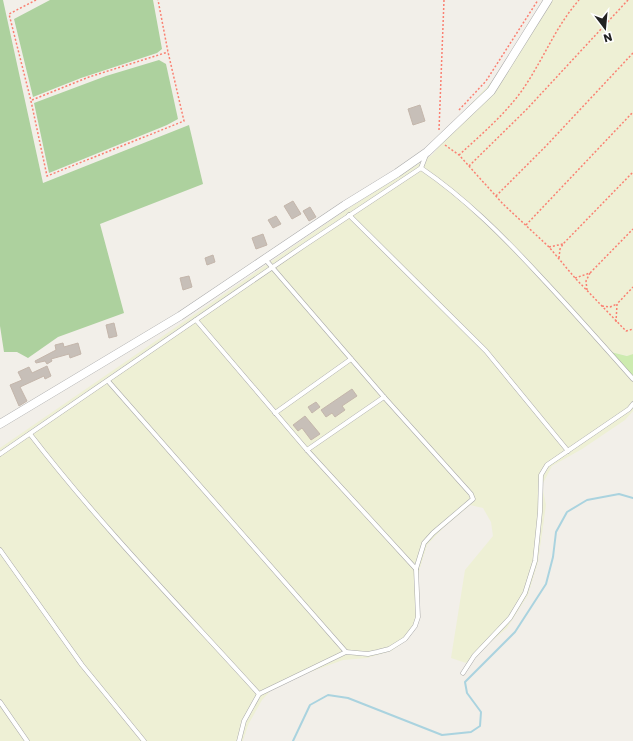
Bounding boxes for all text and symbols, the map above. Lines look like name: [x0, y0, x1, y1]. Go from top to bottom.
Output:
north arrow: [585, 8, 625, 48]
text: N: [602, 29, 614, 46]

